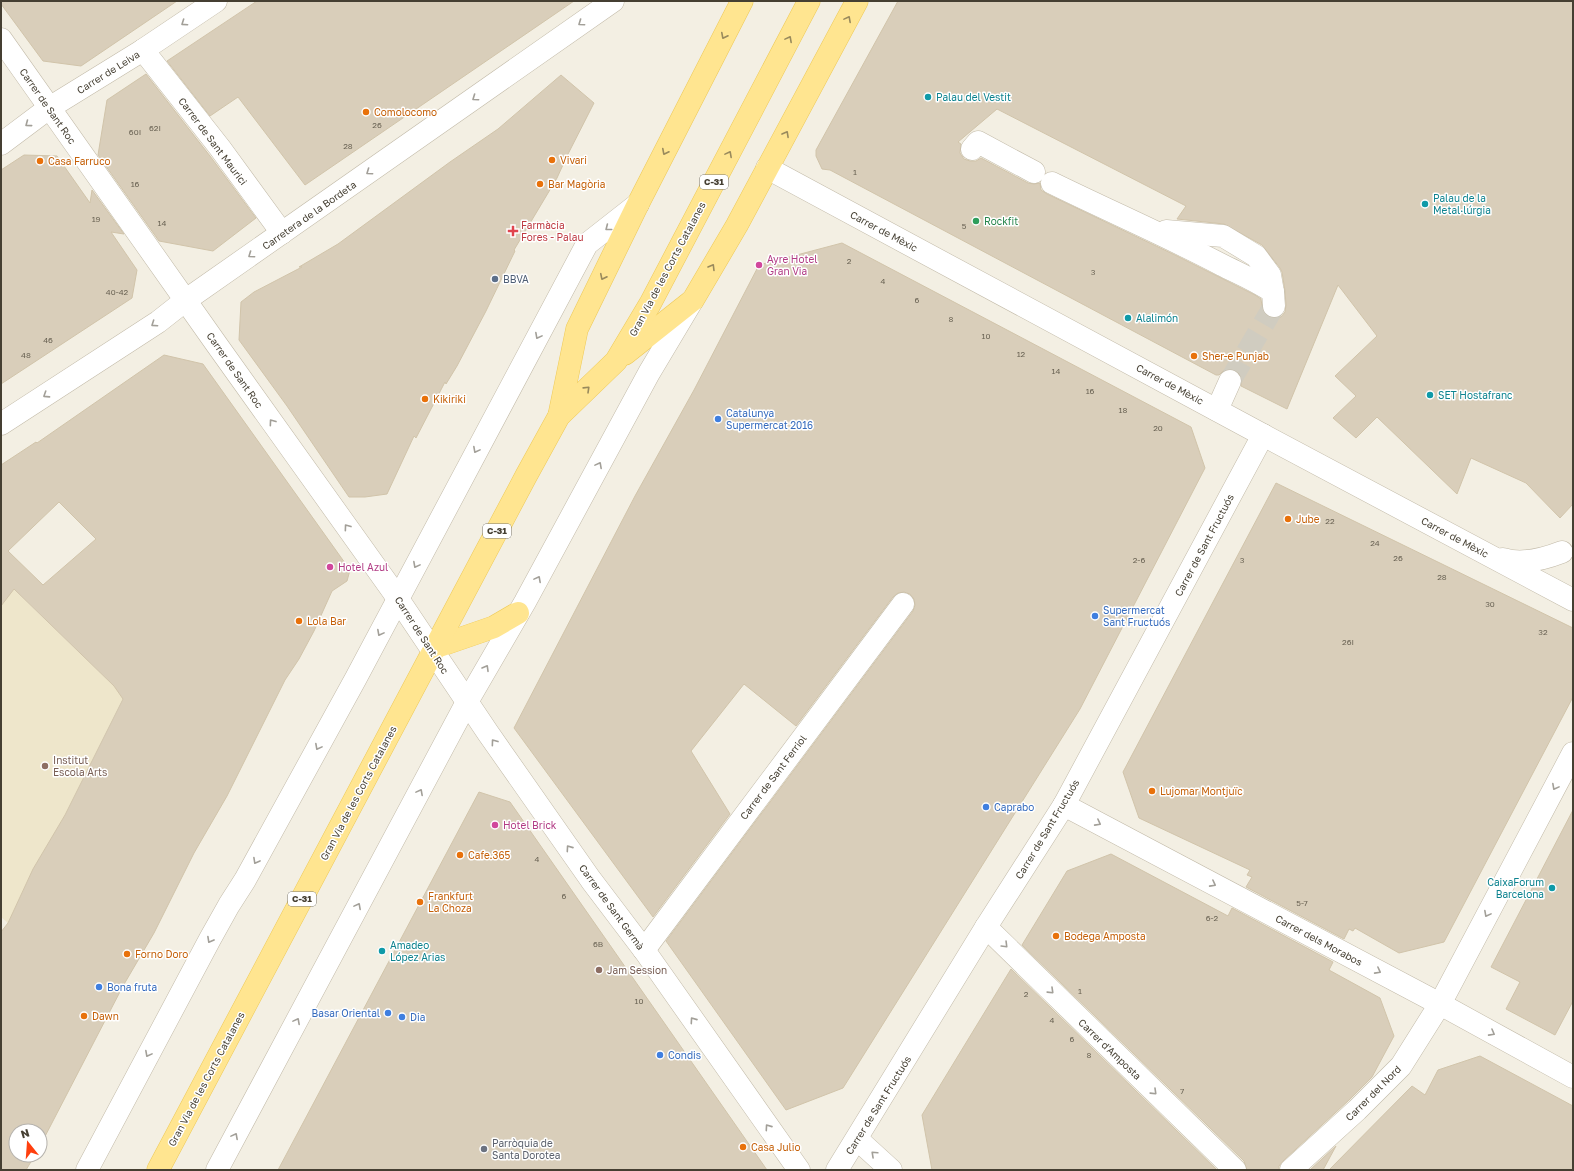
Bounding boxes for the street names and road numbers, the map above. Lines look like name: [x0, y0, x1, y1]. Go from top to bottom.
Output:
street label: Carrer de Leiva: [74, 48, 142, 96]
street label: Carrer de Sant Roc: [17, 66, 79, 147]
street label: Carrer de Sant Maurici: [176, 95, 250, 187]
road number: C-31: [700, 175, 728, 189]
street label: Carretera de la Bordeta: [260, 178, 358, 252]
street label: Gran Via de les Corts Catalanes: [626, 200, 708, 338]
street label: Carrer de Mèxic: [848, 208, 920, 254]
street label: Carrer de Sant Roc: [204, 330, 266, 411]
street label: Carrer de Mèxic: [1134, 361, 1206, 407]
street label: Carrer de Sant Fructuós: [1172, 492, 1236, 598]
street label: Carrer de Mèxic: [1419, 514, 1491, 560]
road number: C-31: [483, 524, 511, 538]
street label: Carrer de Sant Roc: [393, 594, 452, 676]
street label: Gran Via de les Corts Catalanes: [317, 724, 399, 862]
street label: Carrer de Sant Ferriol: [737, 732, 809, 822]
street label: Carrer de Sant Fructuós: [1012, 777, 1082, 881]
street label: Carrer de Sant Germà: [577, 862, 647, 952]
road number: C-31: [288, 892, 316, 906]
street label: Carrer dels Morabos: [1273, 912, 1365, 968]
street label: Gran Via de les Corts Catalanes: [165, 1010, 247, 1148]
street label: Carrer d'Amposta: [1076, 1016, 1144, 1082]
street label: Carrer de Sant Fructuós: [843, 1053, 913, 1157]
street label: Carrer del Nord: [1343, 1063, 1403, 1123]

